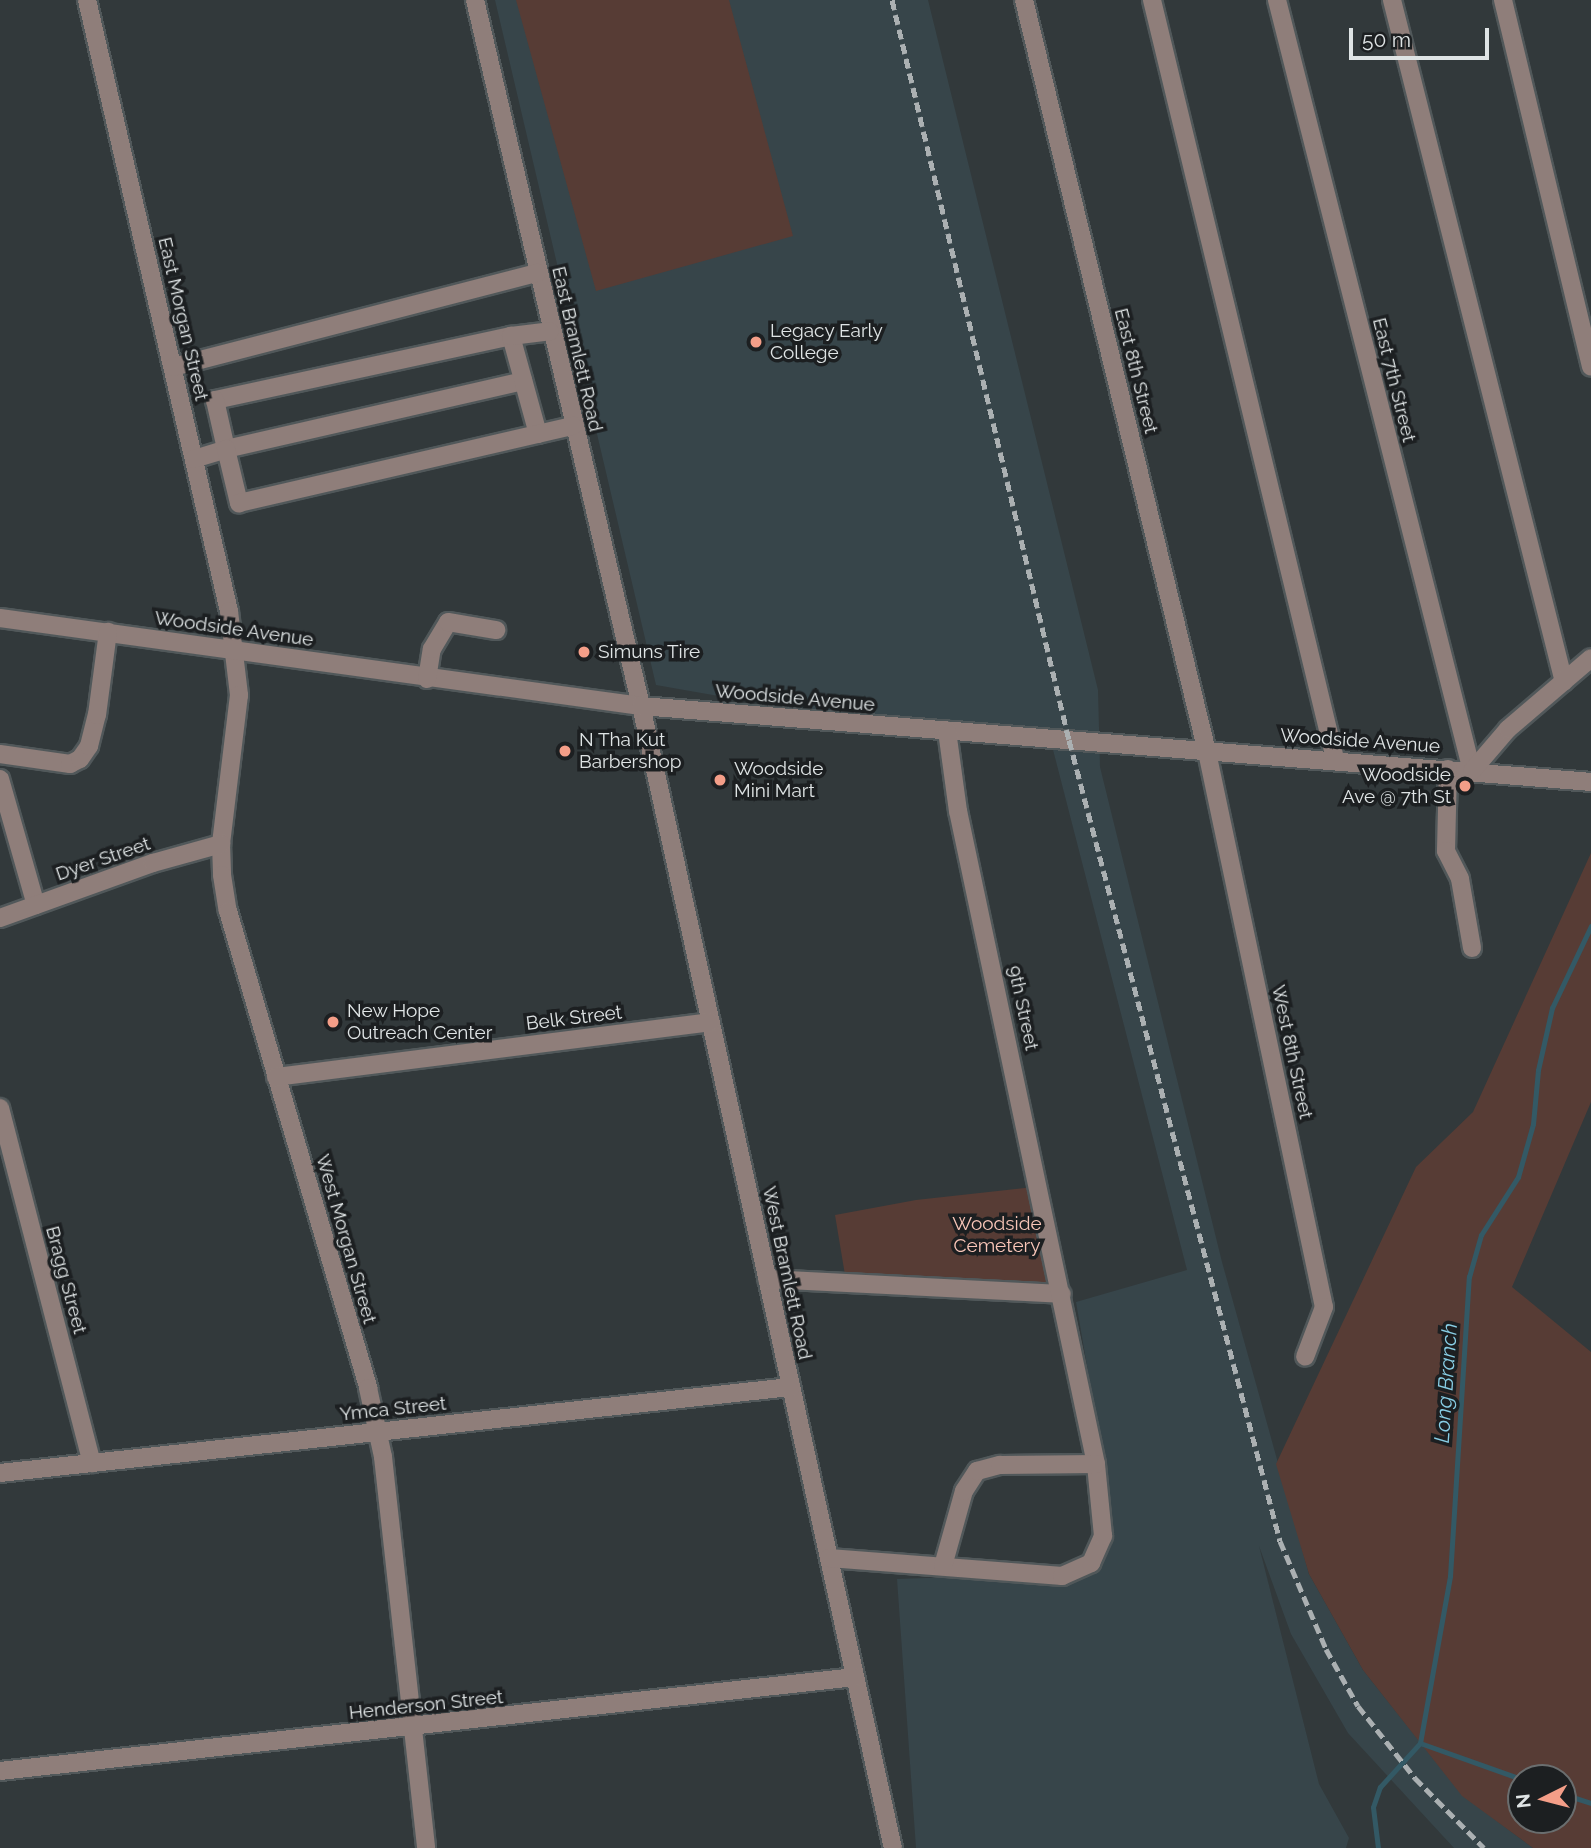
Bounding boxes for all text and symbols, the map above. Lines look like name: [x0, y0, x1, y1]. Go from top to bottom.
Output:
scale bar: [1353, 14, 1493, 58]
text: 50 m: [1362, 27, 1411, 52]
street label: East Morgan Street: [153, 235, 213, 403]
street label: East Bramlett Road: [547, 264, 607, 434]
street label: East 8th Street: [1109, 306, 1163, 436]
street label: East 7th Street: [1368, 315, 1420, 445]
place label: Legacy Early College: [770, 320, 883, 364]
marker: Legacy Early College: [748, 334, 764, 350]
street label: Woodside Avenue: [153, 607, 315, 651]
place label: Simuns Tire: [598, 641, 701, 663]
marker: Simuns Tire: [576, 644, 592, 660]
street label: Woodside Avenue: [714, 680, 876, 716]
street label: Woodside Avenue: [1279, 724, 1441, 758]
place label: N Tha Kut Barbershop: [579, 729, 682, 773]
marker: N Tha Kut Barbershop: [557, 743, 573, 759]
place label: Woodside Mini Mart: [734, 758, 823, 802]
place label: Woodside Ave @ 7th St: [1342, 764, 1451, 808]
marker: Woodside Mini Mart: [712, 772, 728, 788]
marker: Woodside Ave @ 7th St: [1457, 778, 1473, 794]
street label: Dyer Street: [53, 832, 153, 886]
street label: 9th Street: [1003, 964, 1043, 1052]
street label: West 8th Street: [1267, 983, 1317, 1121]
place label: New Hope Outreach Center: [347, 1000, 492, 1044]
street label: Belk Street: [525, 1001, 623, 1035]
marker: New Hope Outreach Center: [325, 1014, 341, 1030]
street label: West Morgan Street: [311, 1152, 381, 1326]
street label: West Bramlett Road: [757, 1184, 817, 1362]
park label: Woodside Cemetery: [952, 1213, 1042, 1257]
street label: Bragg Street: [41, 1224, 91, 1336]
water label: Long Branch: [1429, 1322, 1463, 1444]
street label: Ymca Street: [339, 1392, 447, 1426]
street label: Henderson Street: [348, 1686, 504, 1724]
north arrow: [1507, 1764, 1577, 1834]
text: N: [1511, 1793, 1535, 1809]

